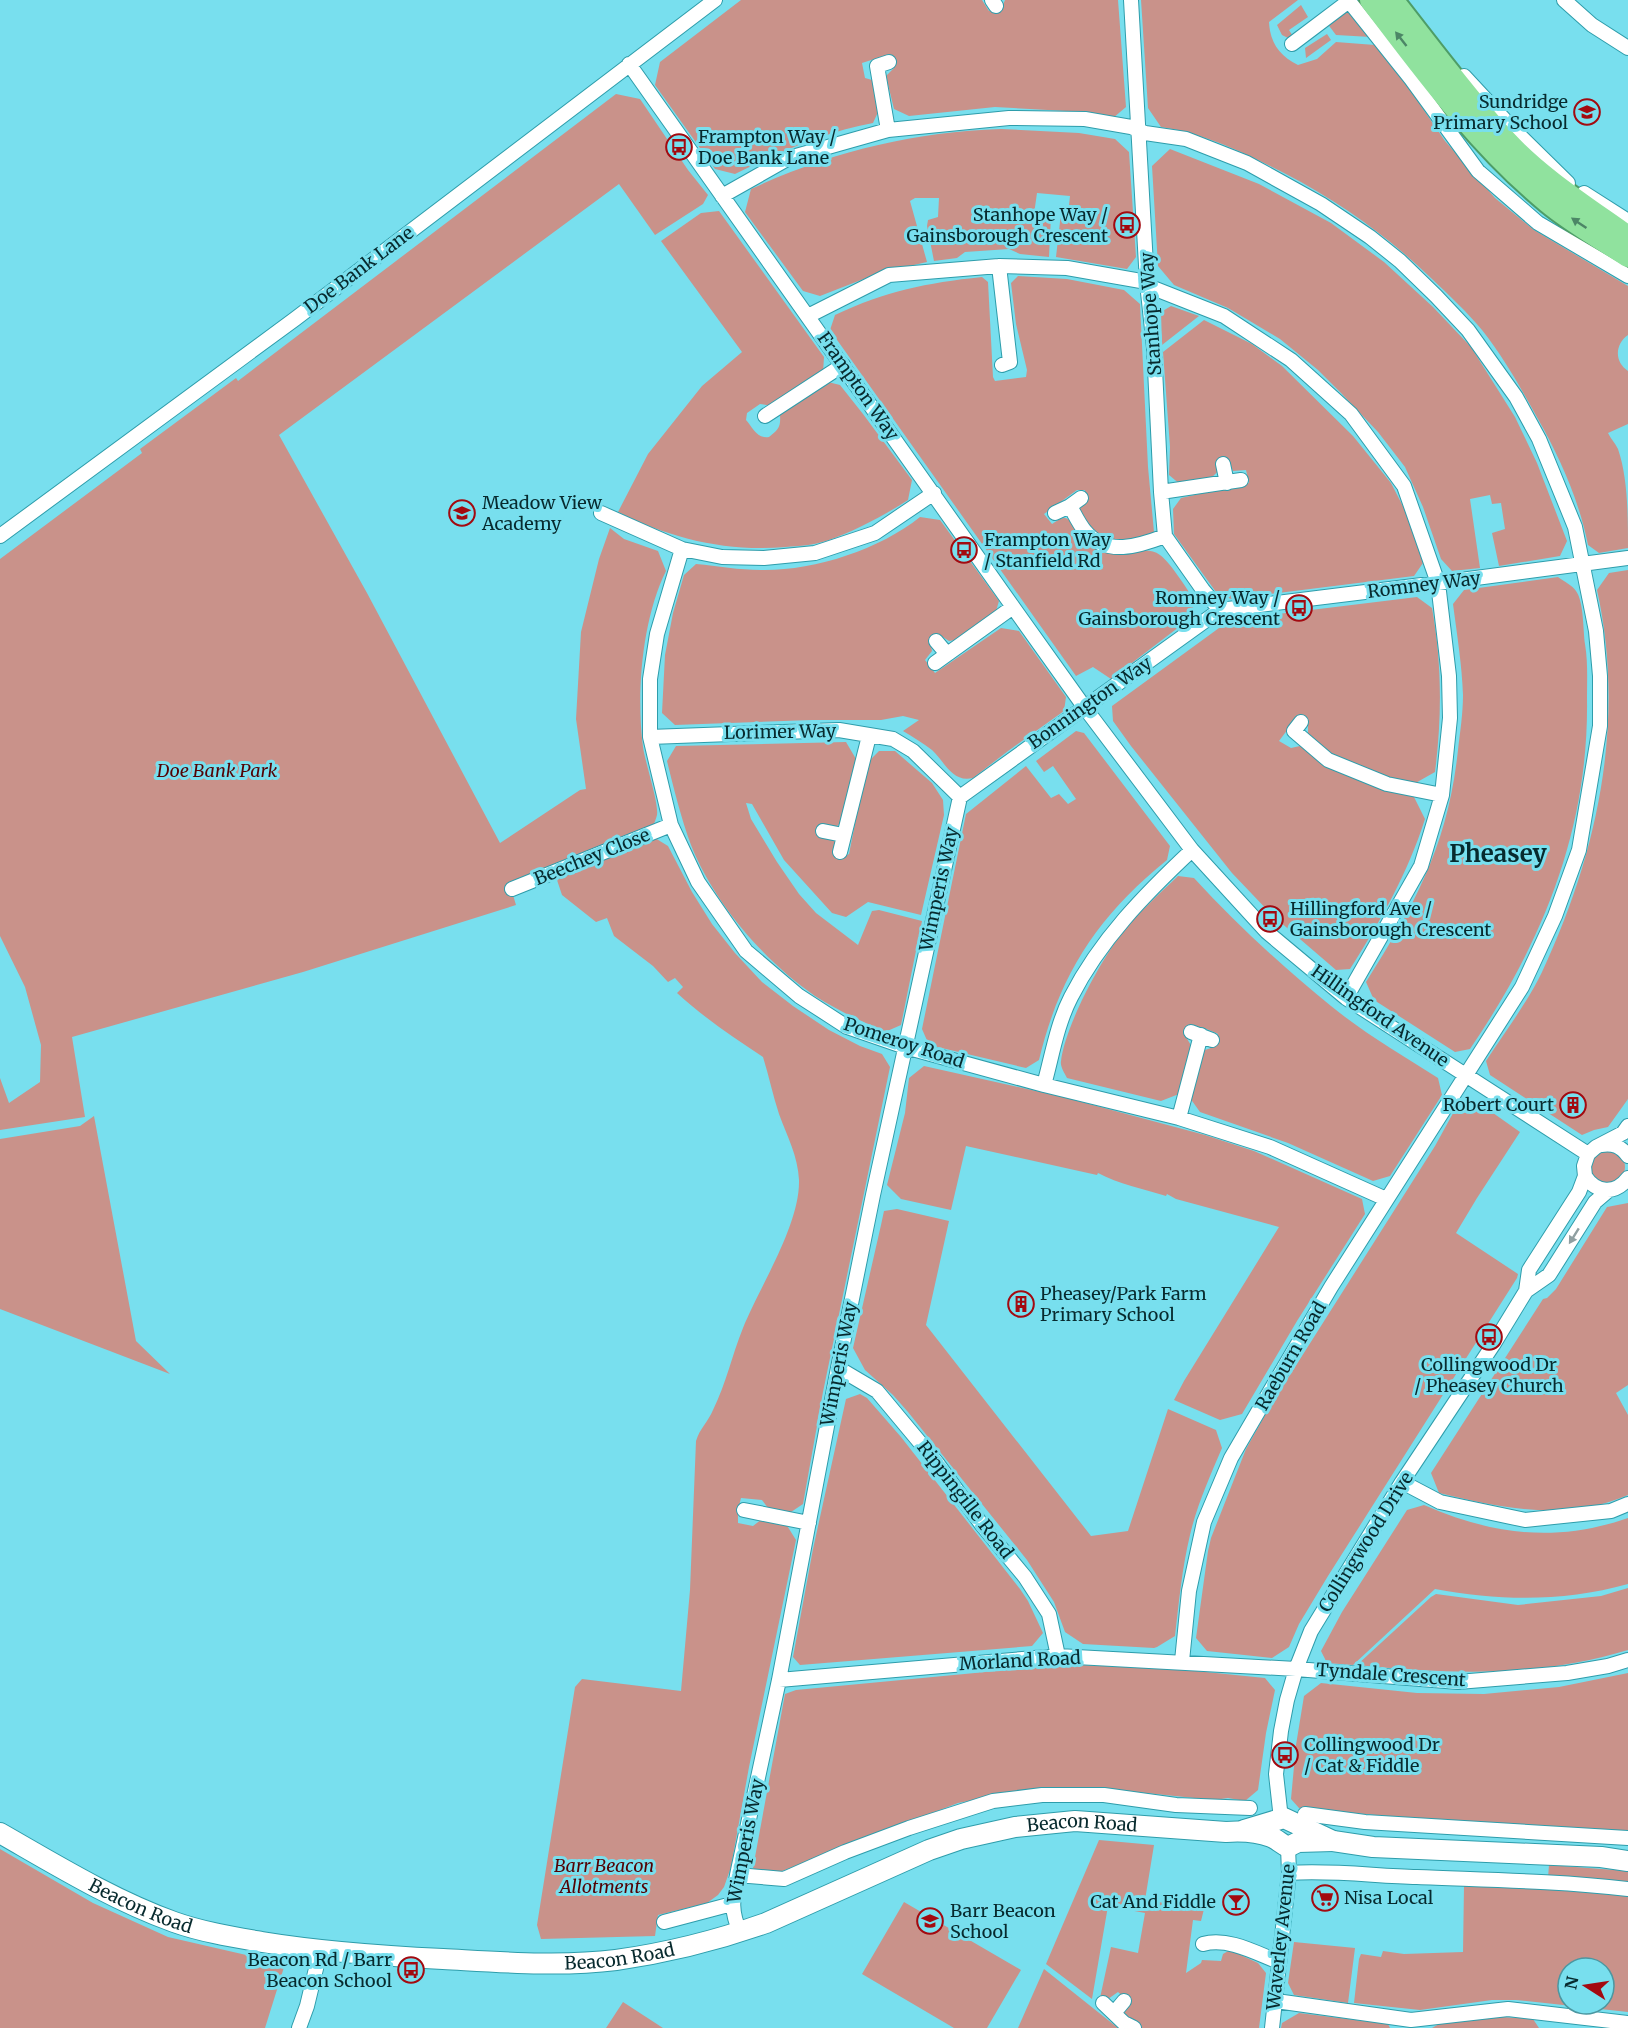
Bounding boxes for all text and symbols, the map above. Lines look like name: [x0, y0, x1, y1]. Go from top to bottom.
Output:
one-way arrow: [1394, 31, 1407, 47]
place label: Sundridge Primary School: [1433, 90, 1568, 134]
school or university icon: Sundridge Primary School: [1572, 97, 1602, 127]
place label: Frampton Way / Doe Bank Lane: [698, 125, 836, 169]
bus stop icon: Frampton Way / Doe Bank Lane: [664, 132, 694, 162]
place label: Stanhope Way / Gainsborough Crescent: [907, 203, 1108, 247]
bus stop icon: Stanhope Way / Gainsborough Crescent: [1112, 210, 1142, 240]
one-way arrow: [1571, 218, 1587, 229]
street label: Doe Bank Lane: [299, 221, 418, 318]
street label: Stanhope Way: [1135, 251, 1166, 377]
street label: Frampton Way: [813, 327, 905, 445]
place label: Meadow View Academy: [481, 491, 603, 535]
school or university icon: Meadow View Academy: [447, 498, 477, 528]
place label: Frampton Way / Stanfield Rd: [984, 528, 1112, 572]
bus stop icon: Frampton Way / Stanfield Rd: [949, 535, 979, 565]
street label: Romney Way: [1366, 566, 1482, 603]
place label: Romney Way / Gainsborough Crescent: [1079, 586, 1280, 630]
bus stop icon: Romney Way / Gainsborough Crescent: [1284, 593, 1314, 623]
street label: Bonnington Way: [1023, 651, 1156, 754]
street label: Lorimer Way: [724, 719, 837, 744]
park label: Doe Bank Park: [156, 759, 277, 782]
street label: Beechey Close: [531, 823, 653, 890]
street label: Wimperis Way: [914, 824, 963, 954]
district label: Pheasey: [1449, 838, 1548, 869]
place label: Hillingford Ave / Gainsborough Crescent: [1290, 897, 1491, 941]
bus stop icon: Hillingford Ave / Gainsborough Crescent: [1255, 904, 1285, 934]
street label: Hillingford Avenue: [1307, 959, 1454, 1072]
street label: Pomeroy Road: [841, 1012, 967, 1073]
building icon: Robert Court: [1558, 1090, 1588, 1120]
place label: Robert Court: [1443, 1093, 1554, 1116]
one-way arrow: [1568, 1228, 1579, 1244]
place label: Pheasey/Park Farm Primary School: [1040, 1282, 1207, 1326]
building icon: Pheasey/Park Farm Primary School: [1006, 1289, 1036, 1319]
street label: Raeburn Road: [1250, 1297, 1331, 1414]
street label: Wimperis Way: [815, 1299, 862, 1429]
bus stop icon: Collingwood Dr / Pheasey Church: [1474, 1322, 1504, 1352]
place label: Collingwood Dr / Pheasey Church: [1414, 1353, 1564, 1397]
street label: Rippingille Road: [912, 1436, 1019, 1563]
street label: Collingwood Drive: [1313, 1467, 1418, 1616]
street label: Morland Road: [959, 1646, 1081, 1675]
street label: Tyndale Crescent: [1315, 1658, 1467, 1691]
place label: Collingwood Dr / Cat & Fiddle: [1304, 1733, 1440, 1777]
bus stop icon: Collingwood Dr / Cat & Fiddle: [1270, 1740, 1300, 1770]
street label: Wimperis Way: [722, 1776, 769, 1906]
street label: Beacon Road: [1026, 1809, 1138, 1837]
park label: Barr Beacon Allotments: [554, 1854, 654, 1898]
street label: Waverley Avenue: [1261, 1863, 1300, 2012]
street label: Beacon Road: [85, 1873, 195, 1938]
supermarket icon: Nisa Local: [1310, 1883, 1340, 1913]
place label: Nisa Local: [1344, 1886, 1434, 1909]
bar icon: Cat And Fiddle: [1221, 1887, 1251, 1917]
place label: Cat And Fiddle: [1090, 1890, 1216, 1913]
place label: Barr Beacon School: [950, 1899, 1056, 1943]
school or university icon: Barr Beacon School: [915, 1906, 945, 1936]
street label: Beacon Road: [564, 1938, 677, 1974]
place label: Beacon Rd / Barr Beacon School: [248, 1948, 392, 1992]
bus stop icon: Beacon Rd / Barr Beacon School: [396, 1955, 426, 1985]
north arrow: [1556, 1956, 1616, 2016]
text: N: [1560, 1974, 1582, 1991]

